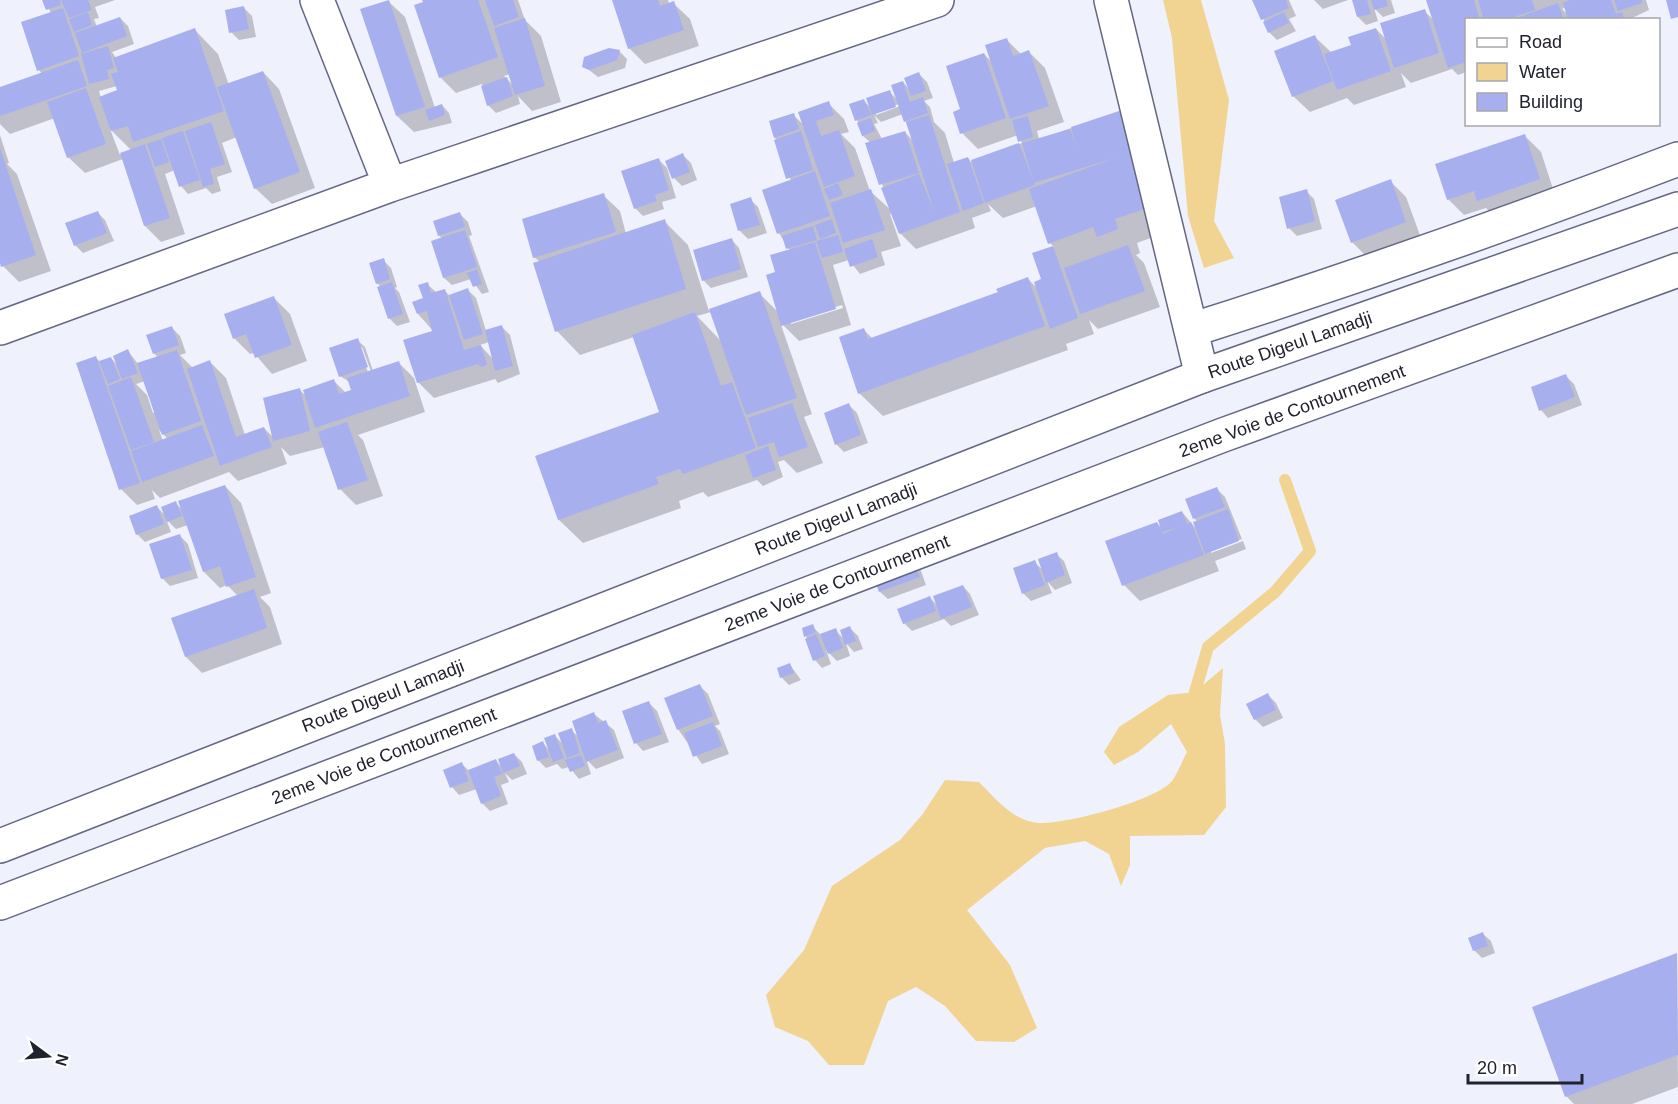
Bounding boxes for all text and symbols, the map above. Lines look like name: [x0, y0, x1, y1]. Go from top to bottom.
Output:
legend: [1465, 18, 1660, 126]
text: Road: [1519, 32, 1562, 52]
text: Water: [1519, 62, 1566, 82]
text: Building: [1519, 92, 1583, 112]
street label: Route Digeul Lamadji: [1205, 308, 1375, 382]
street label: 2eme Voie de Contournement: [1176, 361, 1408, 461]
street label: Route Digeul Lamadji: [752, 479, 920, 559]
street label: 2eme Voie de Contournement: [722, 531, 952, 635]
street label: Route Digeul Lamadji: [299, 656, 467, 736]
street label: 2eme Voie de Contournement: [269, 704, 499, 808]
north arrow: [18, 1026, 78, 1086]
scale bar: [1468, 1047, 1582, 1085]
text: N: [52, 1052, 72, 1068]
text: 20 m: [1477, 1058, 1517, 1078]

